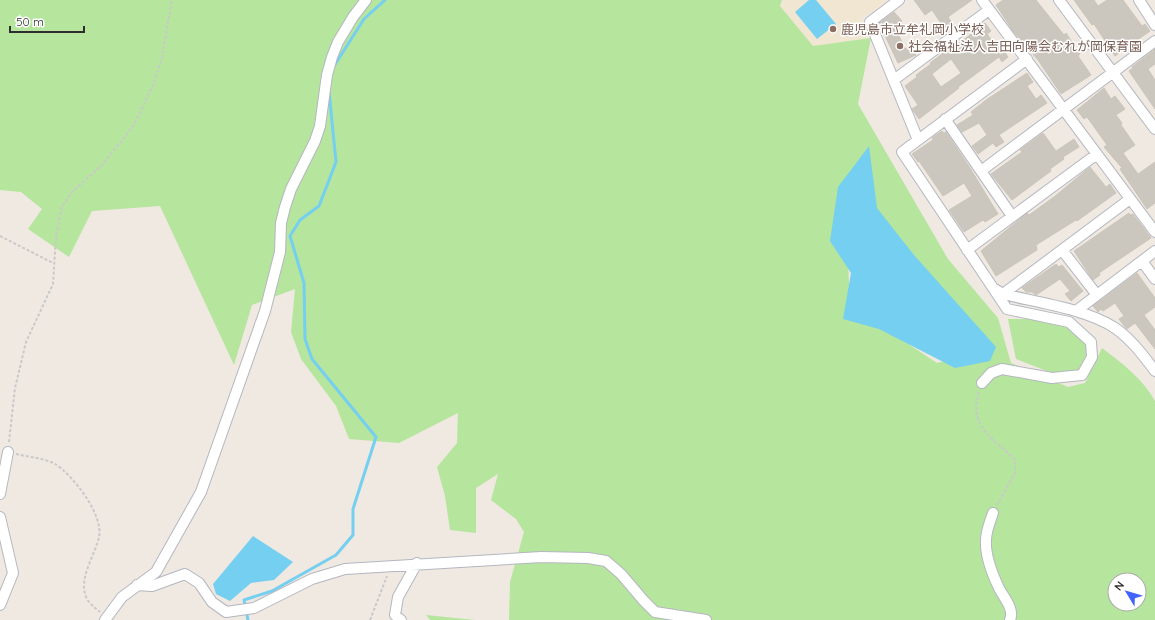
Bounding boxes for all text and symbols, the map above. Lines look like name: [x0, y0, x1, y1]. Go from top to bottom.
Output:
scale bar: [10, 8, 84, 34]
text: 50 m: [16, 14, 44, 29]
place label: 鹿児島市立牟礼岡小学校: [841, 21, 984, 37]
marker: 鹿児島市立牟礼岡小学校: [828, 24, 838, 34]
place label: 社会福祉法人吉田向陽会むれが岡保育園: [908, 38, 1142, 54]
marker: 社会福祉法人吉田向陽会むれが岡保育園: [895, 41, 905, 51]
north arrow: [1107, 572, 1147, 612]
text: N: [1111, 578, 1127, 593]

